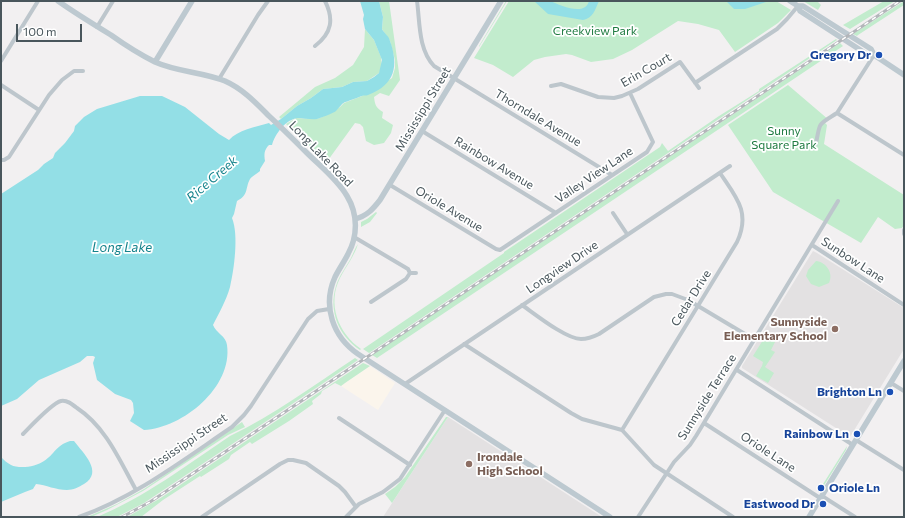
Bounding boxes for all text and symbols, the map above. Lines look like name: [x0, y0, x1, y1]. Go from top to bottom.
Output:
scale bar: [18, 16, 84, 42]
text: 100 m: [23, 24, 57, 38]
park label: Creekview Park: [553, 24, 637, 38]
place label: Gregory Dr: [810, 48, 871, 62]
street label: Erin Court: [618, 50, 674, 90]
marker: Gregory Dr: [874, 50, 884, 60]
street label: Mississippi Street: [392, 64, 454, 154]
street label: Thorndale Avenue: [492, 87, 584, 149]
street label: Long Lake Road: [286, 118, 356, 190]
park label: Sunny Square Park: [751, 124, 817, 152]
street label: Rainbow Avenue: [452, 134, 536, 192]
street label: Valley View Lane: [552, 144, 636, 206]
water label: Rice Creek: [183, 153, 241, 205]
street label: Oriole Avenue: [412, 183, 486, 235]
street label: Sunbow Lane: [818, 234, 888, 286]
street label: Longview Drive: [523, 238, 601, 296]
water label: Long Lake: [92, 240, 152, 256]
street label: Cedar Drive: [668, 267, 714, 329]
place label: Sunnyside Elementary School: [724, 315, 827, 343]
marker: Sunnyside Elementary School: [830, 324, 840, 334]
street label: Sunnyside Terrace: [675, 351, 739, 443]
place label: Brighton Ln: [817, 385, 882, 399]
marker: Brighton Ln: [885, 387, 895, 397]
street label: Mississippi Street: [142, 410, 230, 476]
place label: Rainbow Ln: [784, 427, 849, 441]
street label: Oriole Lane: [738, 429, 798, 475]
marker: Rainbow Ln: [852, 429, 862, 439]
place label: Irondale High School: [477, 450, 543, 478]
marker: Irondale High School: [464, 459, 474, 469]
place label: Oriole Ln: [829, 481, 880, 495]
marker: Oriole Ln: [816, 483, 826, 493]
place label: Eastwood Dr: [744, 497, 815, 511]
marker: Eastwood Dr: [818, 499, 828, 509]

